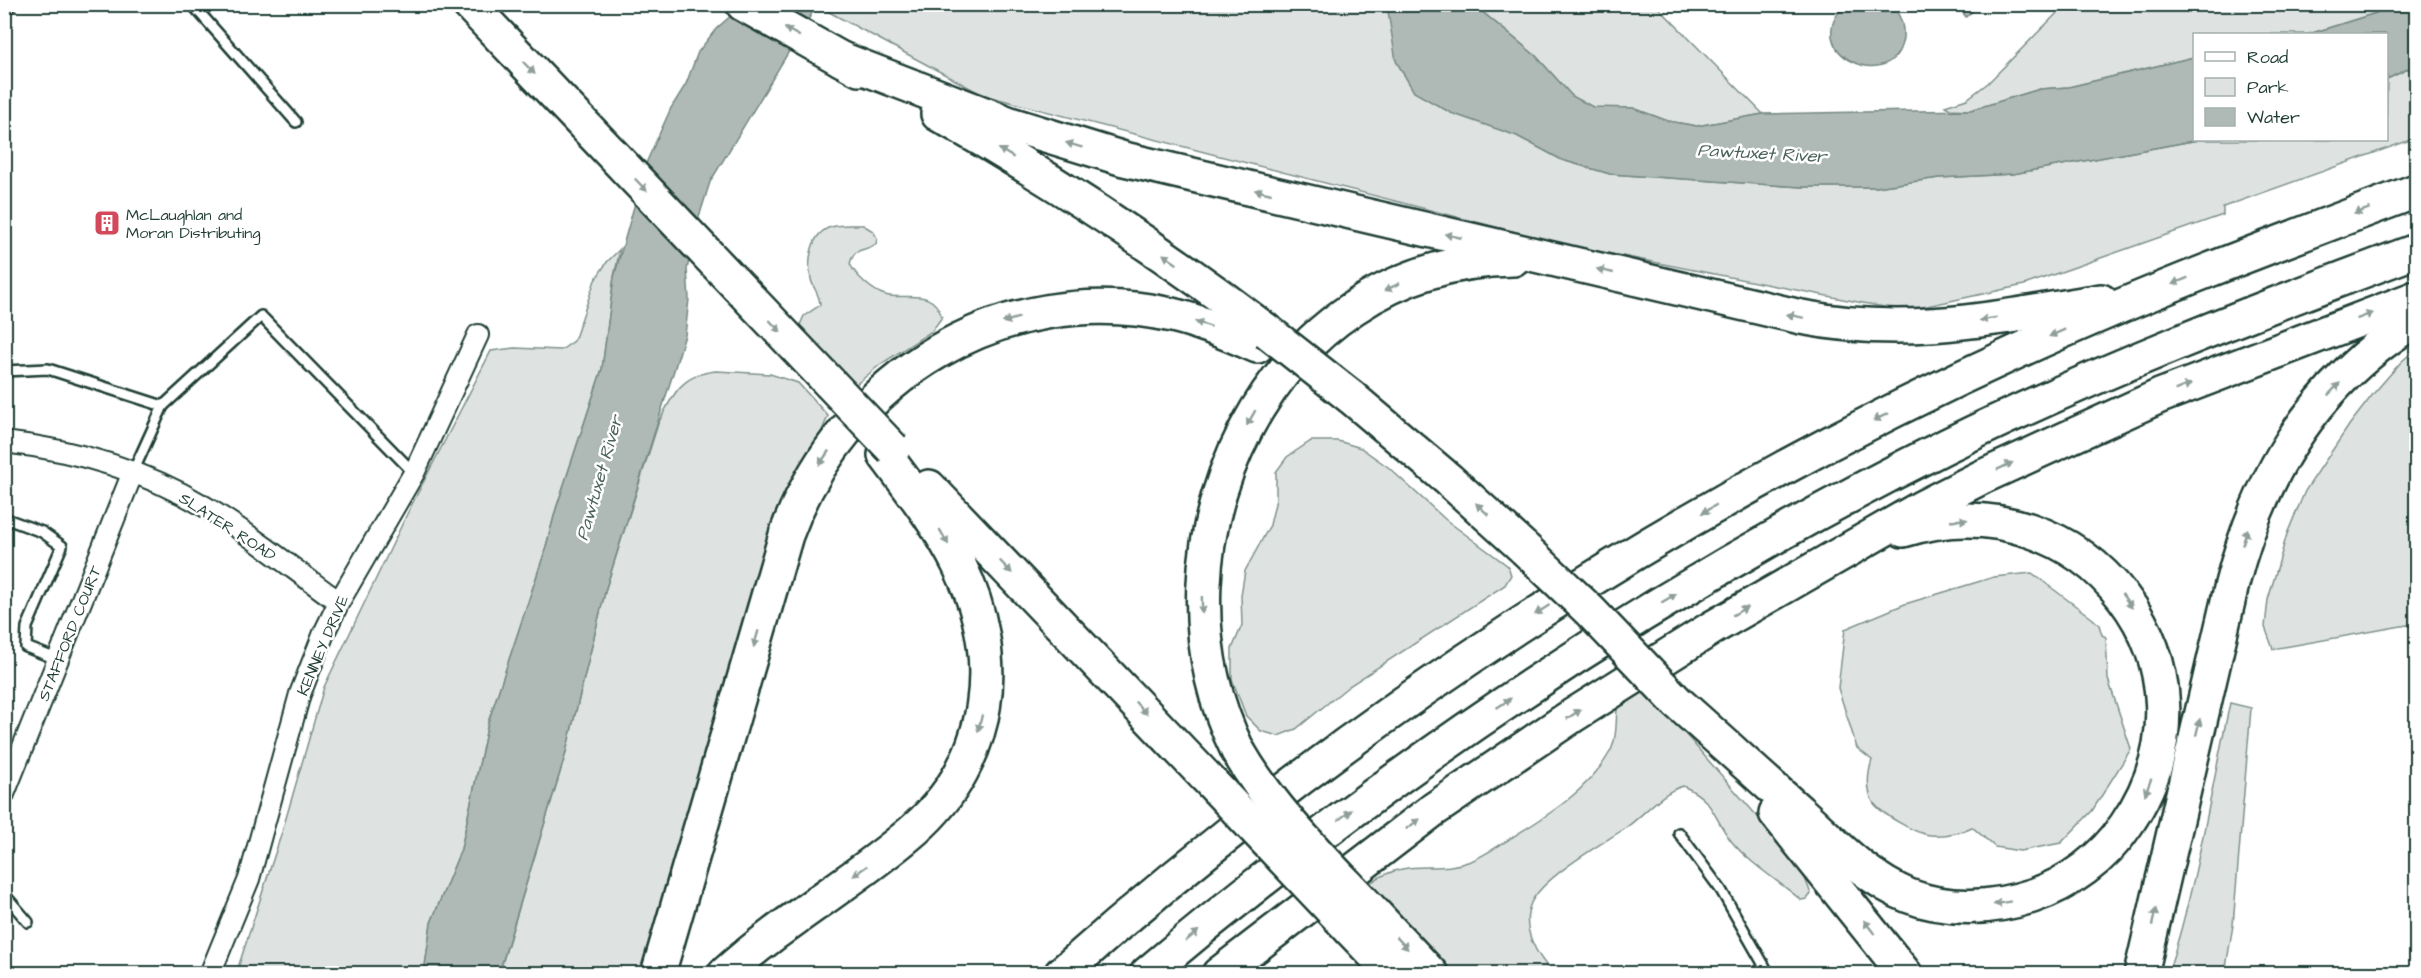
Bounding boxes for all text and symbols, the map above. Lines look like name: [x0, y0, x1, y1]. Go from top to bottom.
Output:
one-way arrow: [783, 27, 800, 37]
legend: [2193, 33, 2388, 141]
text: Road: [2247, 45, 2288, 70]
one-way arrow: [522, 60, 536, 74]
text: Park: [2247, 75, 2289, 100]
text: Water: [2247, 105, 2300, 130]
water label: Pawtuxet River: [1697, 138, 1829, 169]
one-way arrow: [1065, 140, 1083, 149]
one-way arrow: [998, 148, 1014, 159]
one-way arrow: [634, 178, 648, 193]
one-way arrow: [1254, 186, 1272, 196]
place label: McLaughlan and Moran Distributing: [126, 204, 260, 245]
one-way arrow: [2353, 207, 2371, 217]
building icon: McLaughlan and Moran Distributing: [92, 208, 122, 238]
one-way arrow: [1444, 230, 1462, 240]
one-way arrow: [1162, 253, 1178, 265]
one-way arrow: [1595, 266, 1614, 275]
one-way arrow: [2171, 277, 2189, 287]
one-way arrow: [1383, 283, 1400, 292]
one-way arrow: [1785, 310, 1804, 320]
one-way arrow: [2356, 311, 2374, 321]
one-way arrow: [1979, 315, 1998, 324]
one-way arrow: [1002, 316, 1020, 325]
one-way arrow: [768, 318, 782, 332]
one-way arrow: [1194, 319, 1212, 329]
one-way arrow: [2048, 328, 2066, 338]
one-way arrow: [2175, 382, 2193, 392]
one-way arrow: [2327, 382, 2341, 397]
one-way arrow: [1246, 410, 1256, 427]
water label: Pawtuxet River: [570, 411, 630, 544]
one-way arrow: [1873, 412, 1890, 422]
one-way arrow: [819, 449, 830, 466]
one-way arrow: [1997, 462, 2014, 471]
street label: SLATER ROAD: [175, 487, 280, 566]
one-way arrow: [1475, 502, 1490, 516]
one-way arrow: [1700, 504, 1717, 514]
one-way arrow: [1949, 515, 1968, 524]
one-way arrow: [2240, 528, 2250, 546]
one-way arrow: [938, 529, 949, 545]
one-way arrow: [999, 559, 1012, 574]
street label: STAFFORD COURT: [33, 562, 107, 704]
street label: KENNEY DRIVE: [292, 591, 354, 699]
one-way arrow: [1661, 593, 1678, 603]
one-way arrow: [2121, 593, 2133, 609]
one-way arrow: [1198, 595, 1207, 614]
one-way arrow: [1534, 604, 1551, 615]
one-way arrow: [1732, 606, 1748, 617]
one-way arrow: [751, 630, 760, 648]
one-way arrow: [1496, 697, 1512, 708]
one-way arrow: [1133, 701, 1147, 715]
one-way arrow: [1566, 709, 1582, 720]
one-way arrow: [974, 714, 984, 732]
one-way arrow: [2194, 717, 2204, 736]
one-way arrow: [2143, 778, 2152, 796]
one-way arrow: [1336, 809, 1352, 821]
one-way arrow: [1406, 819, 1421, 831]
one-way arrow: [853, 864, 868, 876]
one-way arrow: [1992, 899, 2011, 908]
one-way arrow: [2150, 907, 2160, 926]
one-way arrow: [1863, 919, 1875, 935]
one-way arrow: [1184, 930, 1199, 943]
one-way arrow: [1395, 935, 1409, 950]

